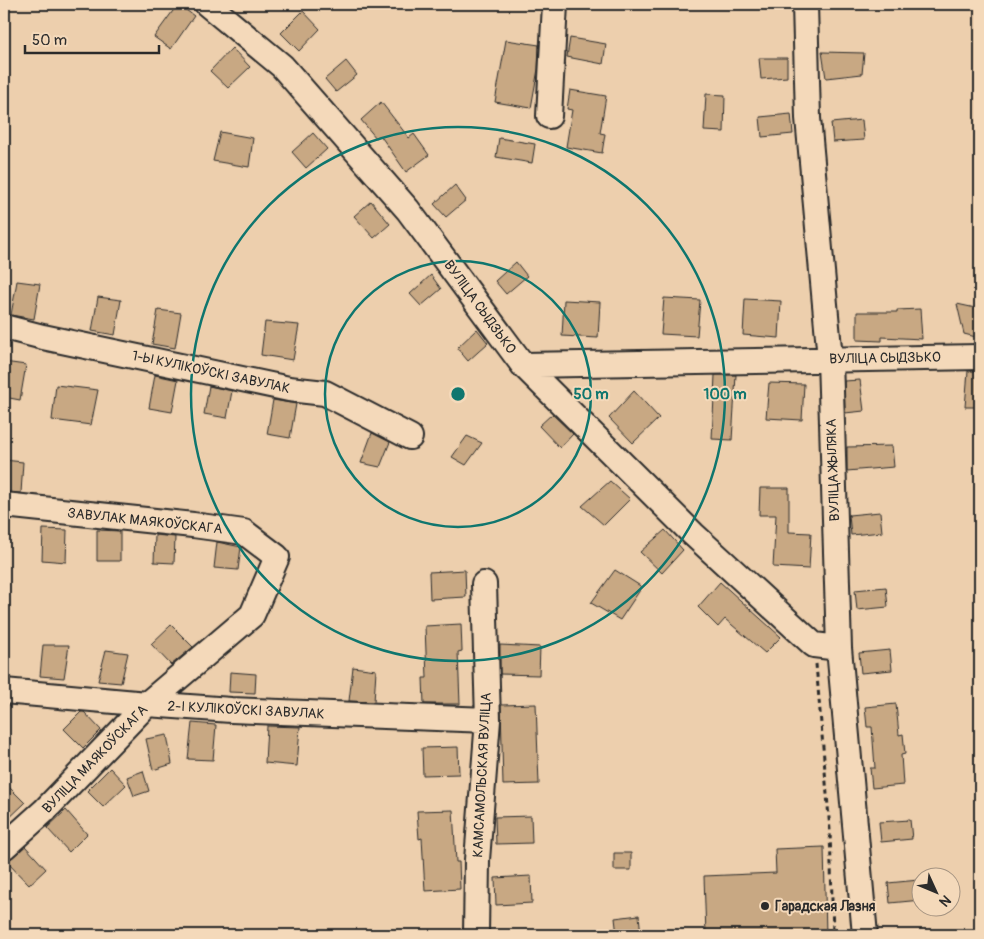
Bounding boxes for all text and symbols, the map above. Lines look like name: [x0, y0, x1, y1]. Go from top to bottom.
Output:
scale bar: [25, 22, 159, 54]
text: 50 m: [32, 31, 67, 50]
street label: ВУЛІЦА СЫДЗЬКО: [440, 257, 520, 357]
street label: 1-Ы КУЛІКОЎСКІ ЗАВУЛАК: [130, 347, 292, 397]
street label: ВУЛІЦА СЫДЗЬКО: [829, 349, 941, 367]
centre of rings: [449, 385, 467, 403]
text: 50 m: [574, 385, 608, 404]
text: 100 m: [704, 385, 746, 404]
street label: ВУЛІЦА ЖЫЛЯКА: [823, 418, 843, 522]
street label: ЗАВУЛАК МАЯКОЎСКАГА: [67, 504, 223, 538]
street label: КАМСАМОЛЬСКАЯ ВУЛІЦА: [469, 692, 495, 858]
street label: 2-І КУЛІКОЎСКІ ЗАВУЛАК: [167, 697, 325, 723]
street label: ВУЛІЦА МАЯКОЎСКАГА: [39, 701, 151, 817]
north arrow: [912, 866, 962, 916]
text: N: [936, 891, 954, 910]
place label: Гарадская Лазня: [775, 898, 876, 915]
marker: Гарадская Лазня: [759, 900, 771, 912]

